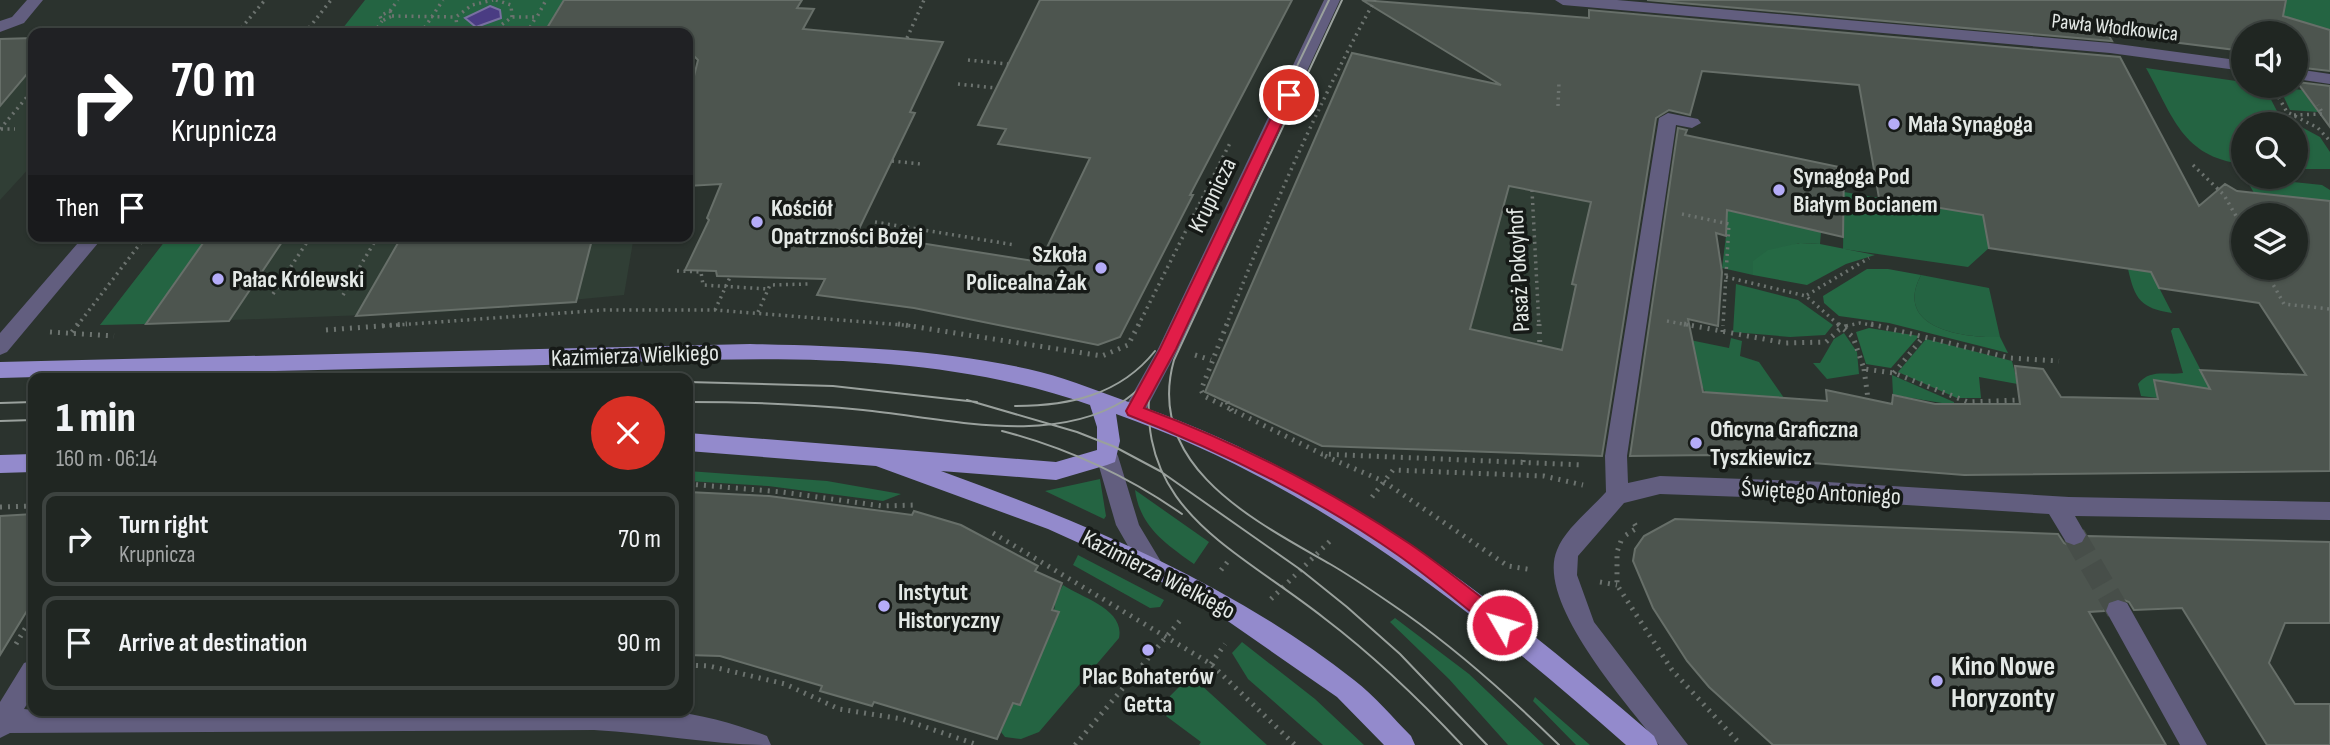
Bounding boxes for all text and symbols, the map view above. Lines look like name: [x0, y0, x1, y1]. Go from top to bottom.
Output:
street label: Pawła Włodkowica: [2050, 8, 2179, 47]
map controls: [2231, 21, 2308, 280]
button: sound: [2231, 21, 2308, 98]
text: 70 m: [171, 52, 256, 111]
icon: right: [56, 56, 147, 147]
pin: [1259, 65, 1319, 125]
icon: arrive: [1270, 76, 1308, 114]
place label: Mała Synagoga: [1908, 110, 2033, 139]
text: Krupnicza: [171, 112, 277, 151]
button: search: [2231, 112, 2308, 189]
marker: Mała Synagoga: [1886, 116, 1902, 132]
street label: Krupnicza: [1182, 153, 1243, 237]
place label: Synagoga Pod Białym Bocianem: [1793, 162, 1938, 219]
marker: Synagoga Pod Białym Bocianem: [1771, 182, 1787, 198]
icon: arrive: [113, 189, 151, 227]
text: Then: [56, 193, 99, 224]
place label: Kościół Opatrzności Bożej: [771, 194, 923, 251]
button: layers: [2231, 203, 2308, 280]
street label: Pasaż Pokoyhof: [1501, 206, 1536, 333]
marker: Kościół Opatrzności Bożej: [749, 214, 765, 230]
place label: Szkoła Policealna Żak: [966, 240, 1087, 297]
marker: Szkoła Policealna Żak: [1093, 260, 1109, 276]
place label: Pałac Królewski: [232, 265, 364, 294]
marker: Pałac Królewski: [210, 271, 226, 287]
street label: Kazimierza Wielkiego: [551, 338, 720, 373]
text: 1 min: [56, 393, 136, 444]
button: close: [591, 396, 665, 470]
place label: Oficyna Graficzna Tyszkiewicz: [1710, 415, 1858, 472]
marker: Oficyna Graficzna Tyszkiewicz: [1688, 435, 1704, 451]
text: 160 m · 06:14: [56, 445, 157, 473]
street label: Świętego Antoniego: [1740, 474, 1902, 511]
text: Turn right: [119, 510, 208, 541]
icon: right: [60, 520, 98, 558]
street label: Kazimierza Wielkiego: [1077, 523, 1240, 626]
text: 70 m: [618, 524, 661, 555]
text: Krupnicza: [119, 541, 195, 569]
place label: Instytut Historyczny: [898, 578, 1000, 635]
position arrow: [1465, 588, 1539, 662]
marker: Instytut Historyczny: [876, 598, 892, 614]
icon: arrive: [60, 624, 98, 662]
text: Arrive at destination: [119, 628, 307, 659]
text: 90 m: [617, 628, 661, 659]
marker: Plac Bohaterów Getta: [1140, 642, 1156, 658]
place label: Kino Nowe Horyzonty: [1951, 650, 2055, 715]
place label: Plac Bohaterów Getta: [1082, 662, 1214, 719]
marker: Kino Nowe Horyzonty: [1929, 673, 1945, 689]

